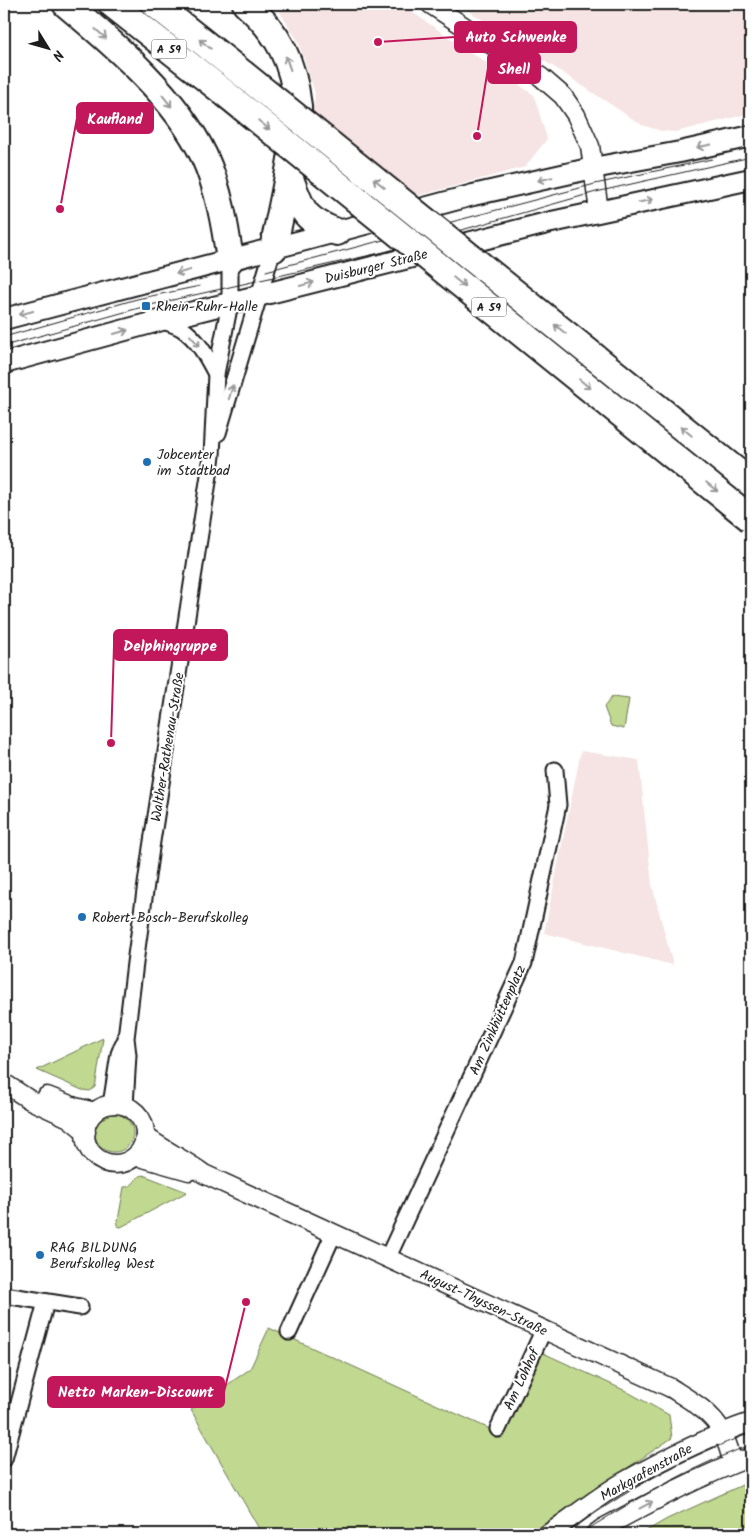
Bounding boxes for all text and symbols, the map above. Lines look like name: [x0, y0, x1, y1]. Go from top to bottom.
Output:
north arrow: [22, 22, 72, 72]
callout: Auto Schwenke: [455, 22, 576, 52]
text: Auto Schwenke: [465, 26, 567, 50]
one-way arrow: [94, 28, 107, 40]
one-way arrow: [199, 38, 212, 49]
road number: A 59: [152, 40, 186, 59]
text: N: [46, 45, 69, 65]
callout: Shell: [488, 53, 540, 83]
one-way arrow: [283, 56, 292, 72]
text: Shell: [498, 58, 530, 82]
one-way arrow: [162, 94, 173, 107]
callout: Kaufland: [77, 103, 153, 133]
text: Kaufland: [87, 108, 144, 132]
one-way arrow: [258, 120, 271, 131]
one-way arrow: [696, 142, 712, 152]
one-way arrow: [538, 175, 554, 184]
one-way arrow: [372, 177, 385, 188]
one-way arrow: [638, 196, 654, 206]
street label: Duisburger Straße: [322, 243, 431, 290]
one-way arrow: [176, 268, 192, 278]
one-way arrow: [452, 277, 465, 288]
one-way arrow: [298, 278, 314, 288]
place label: Rhein-Ruhr-Halle: [156, 296, 258, 318]
road number: A 59: [472, 298, 506, 316]
marker: Rhein-Ruhr-Halle: [140, 300, 152, 312]
one-way arrow: [18, 309, 34, 318]
one-way arrow: [553, 323, 566, 334]
one-way arrow: [113, 326, 129, 336]
one-way arrow: [189, 334, 200, 347]
one-way arrow: [578, 379, 591, 390]
one-way arrow: [226, 384, 236, 400]
one-way arrow: [680, 425, 693, 436]
place label: Jobcenter im Stadtbad: [157, 444, 231, 482]
marker: Jobcenter im Stadtbad: [141, 456, 153, 468]
one-way arrow: [705, 481, 718, 492]
callout: Delphingruppe: [114, 630, 227, 660]
text: Delphingruppe: [123, 635, 217, 659]
street label: Walther-Rathenau-Straße: [145, 670, 191, 823]
place label: Robert-Bosch-Berufskolleg: [92, 907, 249, 929]
marker: Robert-Bosch-Berufskolleg: [76, 911, 88, 923]
street label: Am Zinkhüttenplatz: [464, 962, 532, 1079]
place label: RAG BILDUNG Berufskolleg West: [50, 1237, 155, 1275]
marker: RAG BILDUNG Berufskolleg West: [34, 1249, 46, 1261]
street label: August-Thyssen-Straße: [416, 1264, 552, 1342]
street label: Am Lohhof: [498, 1343, 547, 1414]
callout: Netto Marken-Discount: [48, 1377, 224, 1407]
text: Netto Marken-Discount: [58, 1381, 214, 1405]
street label: Markgrafenstraße: [596, 1438, 697, 1507]
one-way arrow: [639, 1500, 654, 1510]

